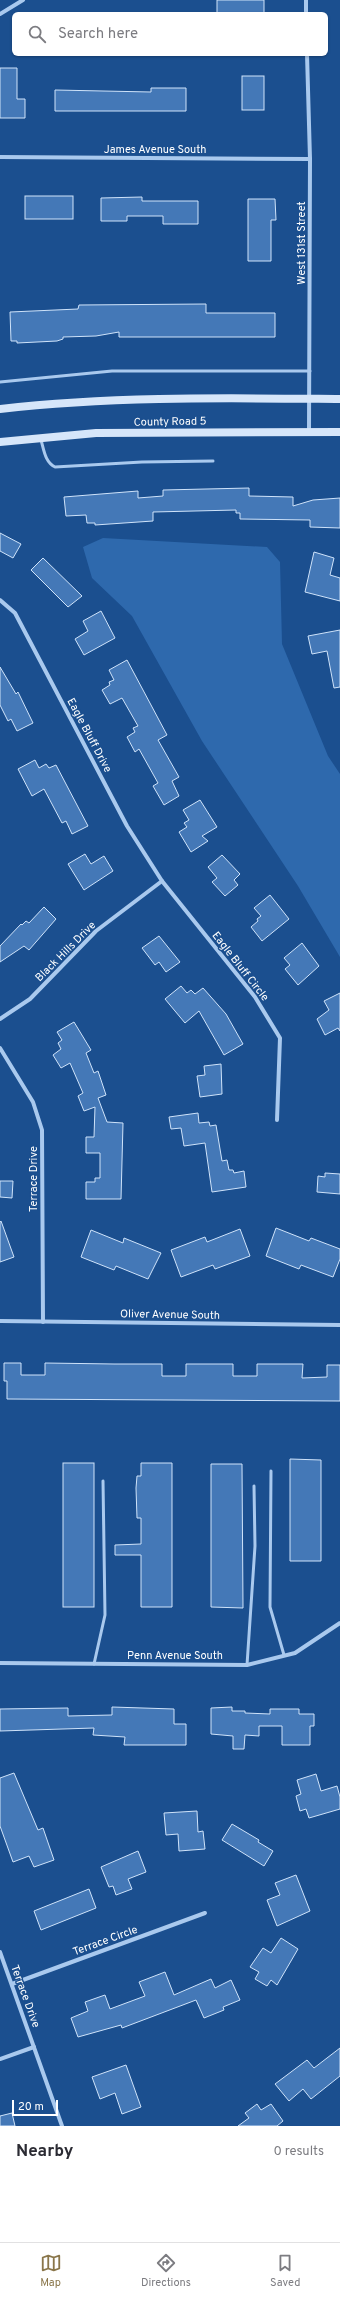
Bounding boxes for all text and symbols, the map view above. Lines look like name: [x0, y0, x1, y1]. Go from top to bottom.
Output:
search box: [12, 12, 328, 56]
icon: search: [26, 23, 48, 45]
text: Search here: [58, 25, 138, 44]
street label: James Avenue South: [104, 143, 206, 157]
street label: West 131st Street: [295, 201, 309, 285]
street label: County Road 5: [133, 414, 207, 430]
street label: Eagle Bluff Drive: [64, 696, 115, 775]
street label: Black Hills Drive: [32, 918, 99, 985]
street label: Eagle Bluff Circle: [209, 929, 272, 1004]
street label: Terrace Drive: [27, 1146, 41, 1212]
street label: Oliver Avenue South: [120, 1307, 220, 1323]
street label: Penn Avenue South: [127, 1649, 223, 1663]
street label: Terrace Circle: [71, 1923, 140, 1959]
street label: Terrace Drive: [7, 1963, 43, 2030]
scale bar: [12, 2098, 58, 2117]
text: 20 m: [18, 2100, 44, 2114]
text: Nearby: [16, 2141, 73, 2163]
text: 0 results: [273, 2144, 324, 2160]
tab: Map: [40, 2252, 62, 2290]
tab: Directions: [141, 2252, 191, 2290]
tab: Saved: [270, 2252, 300, 2290]

